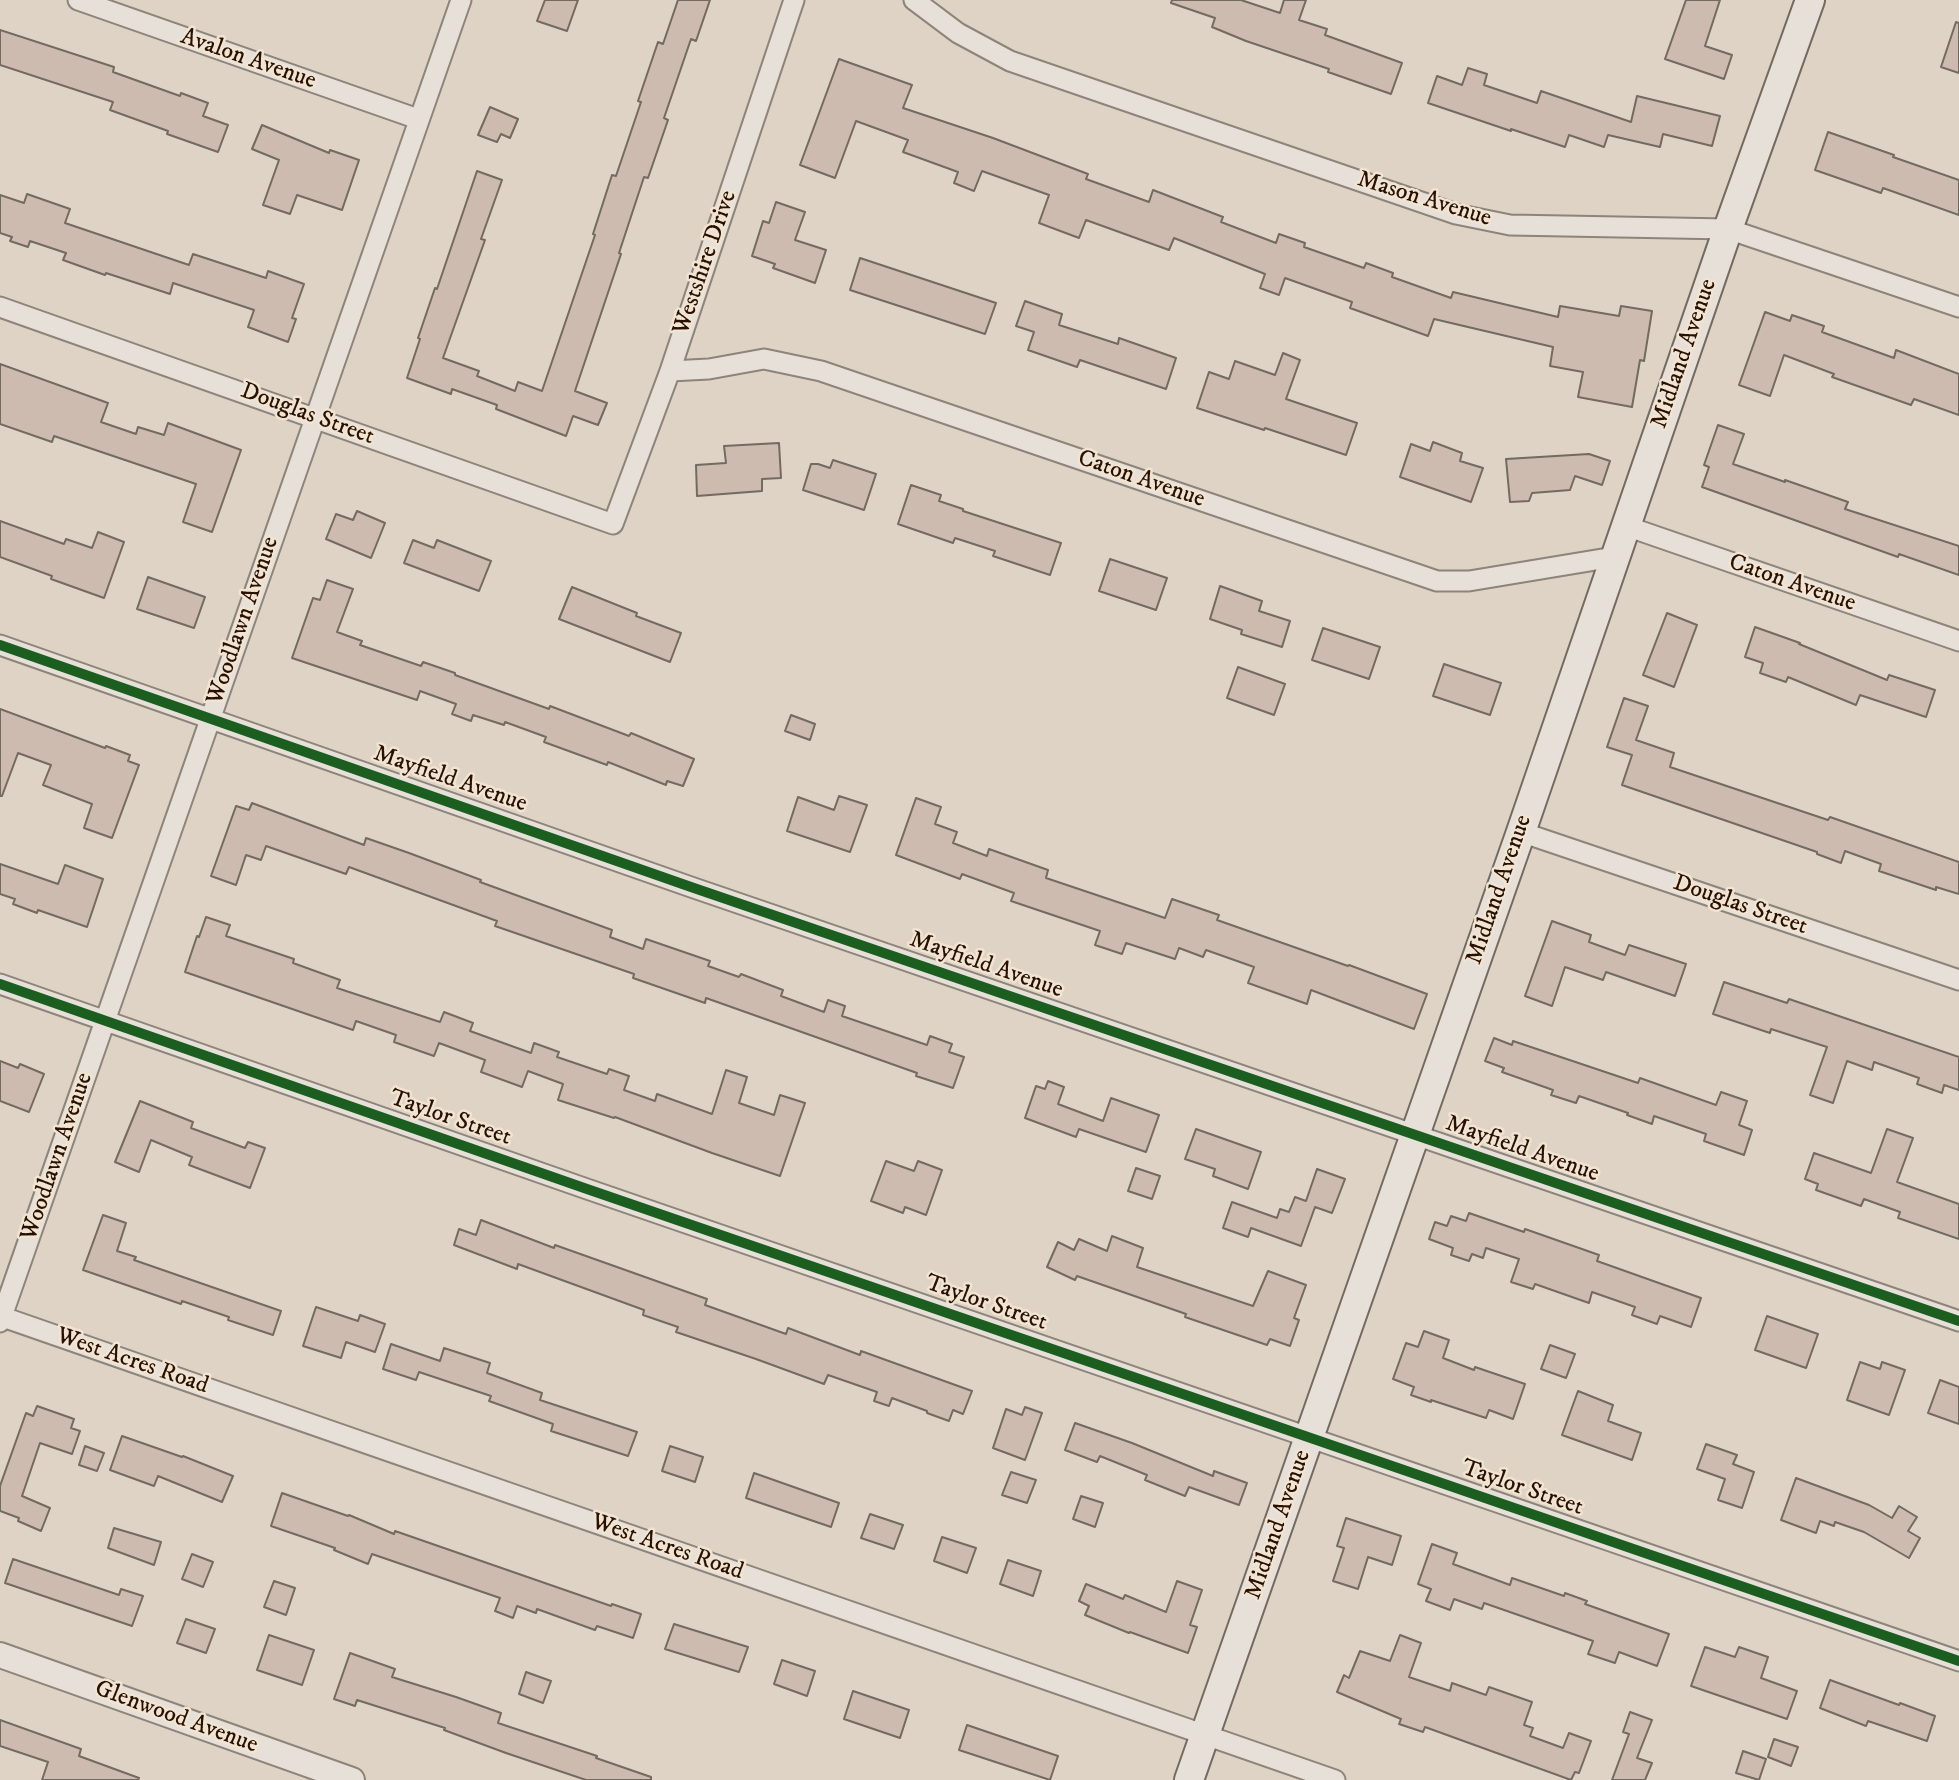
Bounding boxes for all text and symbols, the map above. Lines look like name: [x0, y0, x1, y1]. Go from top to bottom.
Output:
street label: Avalon Avenue: [177, 23, 319, 97]
street label: Mason Avenue: [1353, 166, 1495, 234]
street label: Westshire Drive: [668, 187, 744, 339]
street label: Midland Avenue: [1646, 275, 1724, 433]
street label: Douglas Street: [236, 378, 378, 452]
street label: Caton Avenue: [1074, 445, 1208, 515]
street label: Woodlawn Avenue: [202, 533, 286, 709]
street label: Caton Avenue: [1725, 549, 1859, 619]
street label: Mayfield Avenue: [369, 740, 531, 820]
street label: Midland Avenue: [1461, 811, 1539, 969]
street label: Douglas Street: [1669, 870, 1811, 942]
street label: Mayfield Avenue: [905, 926, 1067, 1006]
street label: Woodlawn Avenue: [16, 1069, 100, 1245]
street label: Taylor Street: [385, 1085, 515, 1153]
street label: Mayfield Avenue: [1441, 1110, 1603, 1190]
street label: Taylor Street: [921, 1270, 1051, 1338]
street label: West Acres Road: [52, 1323, 212, 1401]
street label: Midland Avenue: [1240, 1446, 1318, 1604]
street label: Taylor Street: [1457, 1455, 1587, 1523]
street label: West Acres Road: [587, 1509, 747, 1587]
street label: Glenwood Avenue: [91, 1675, 261, 1761]

